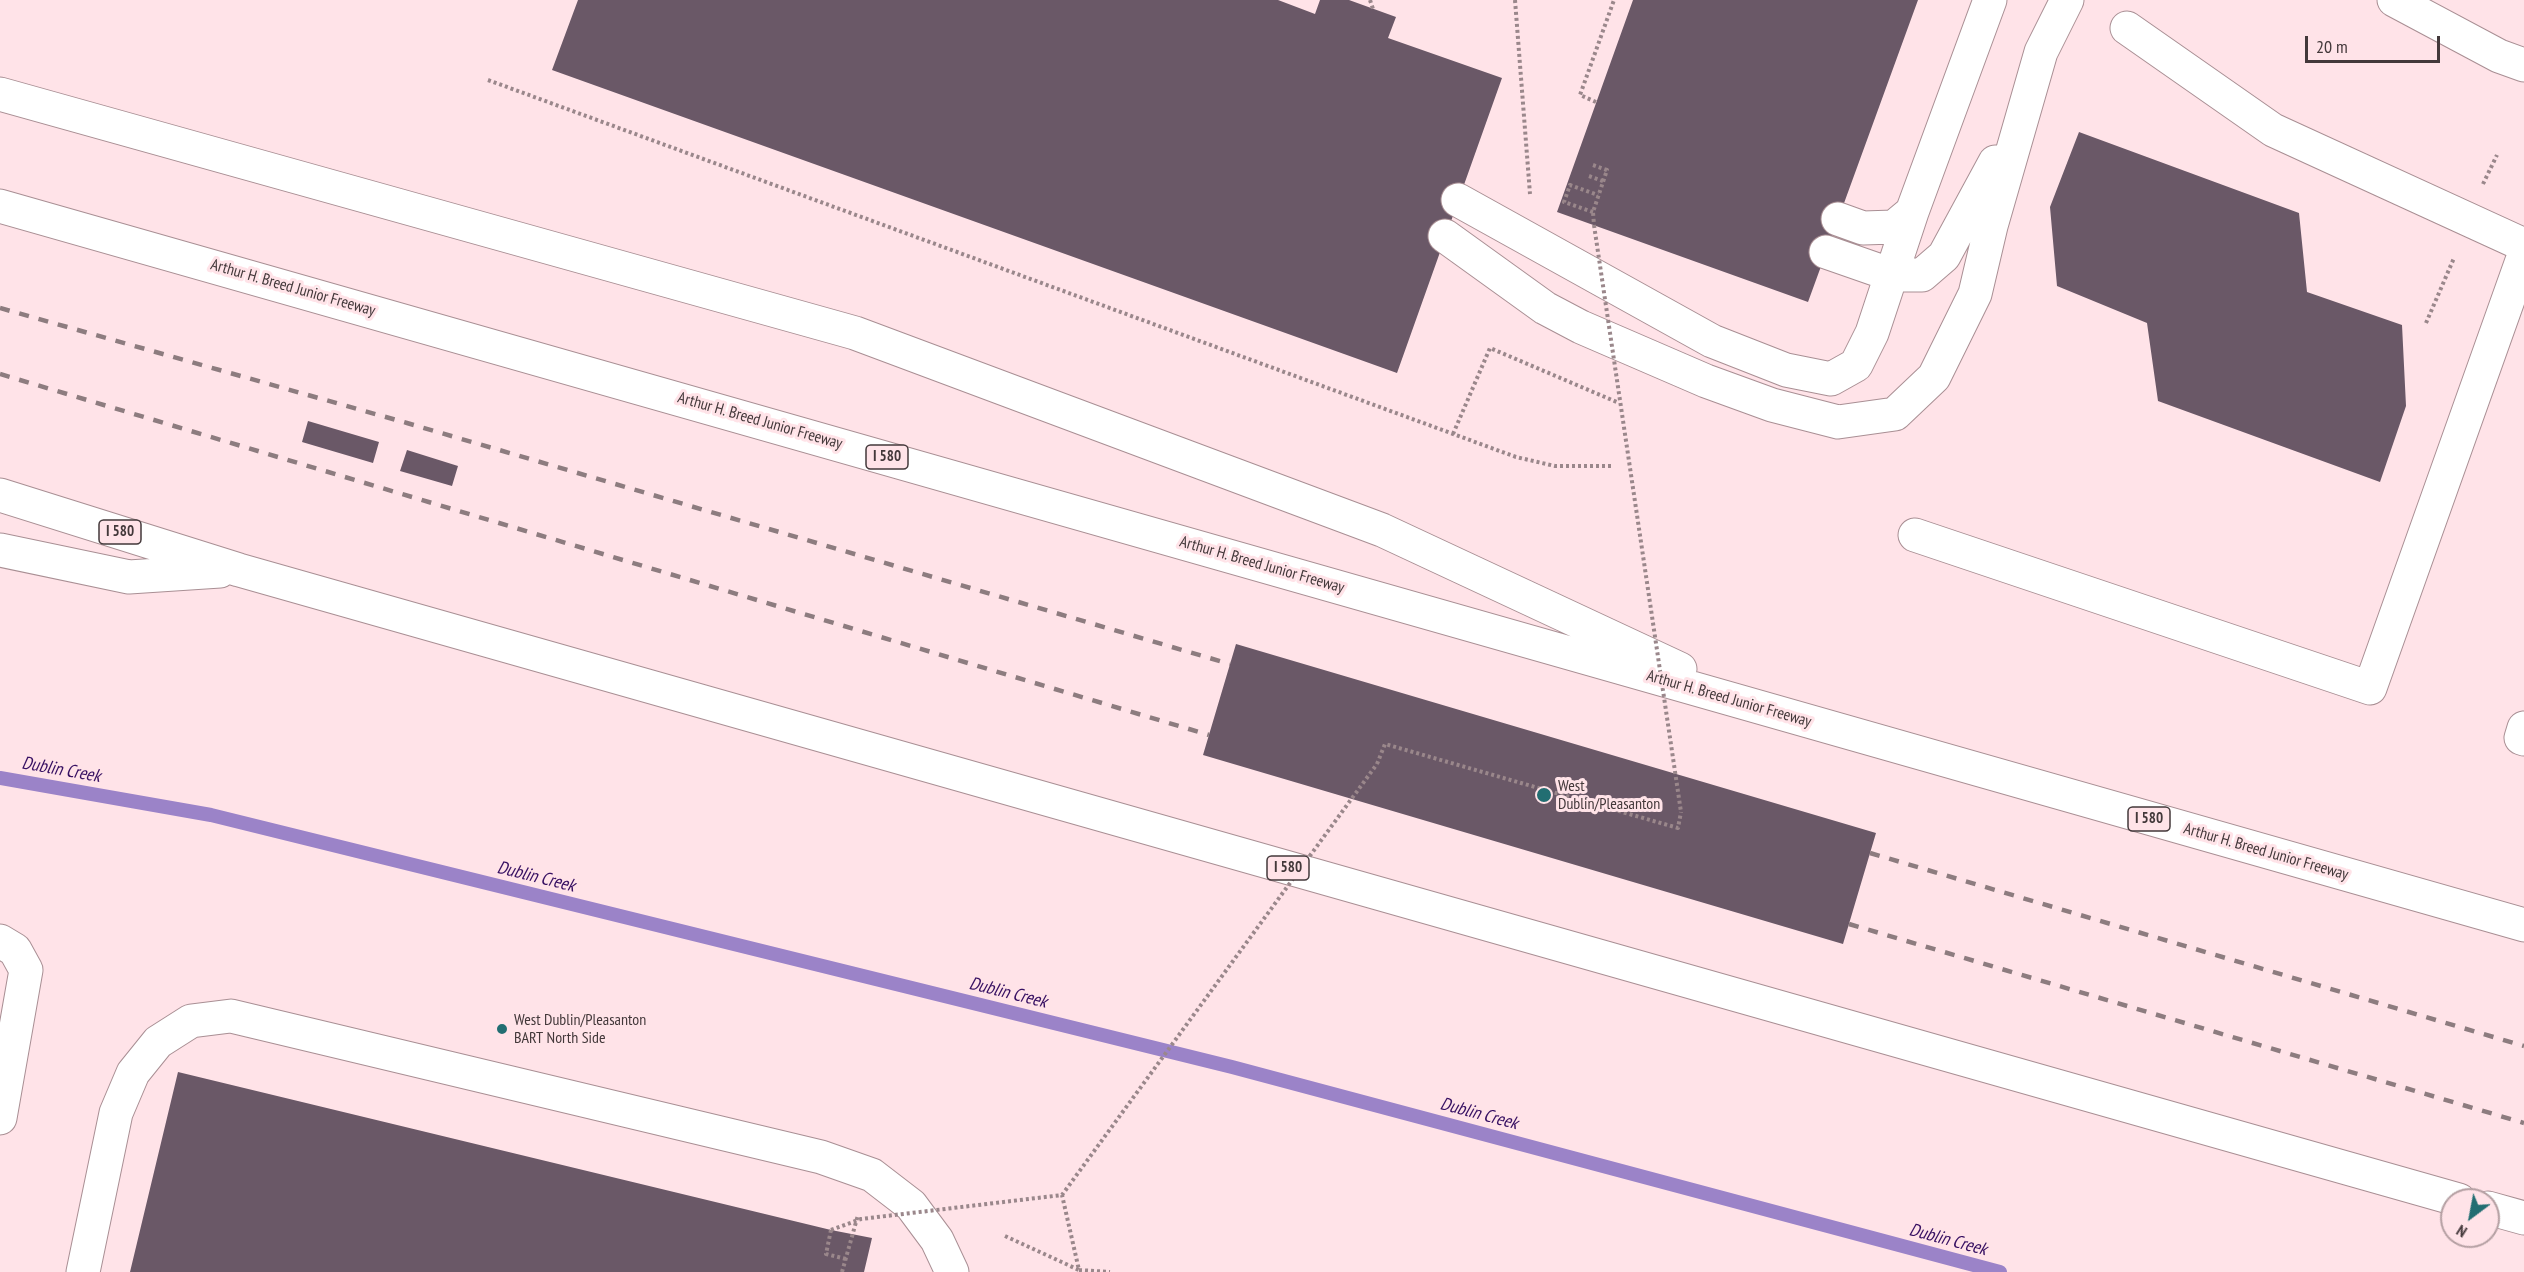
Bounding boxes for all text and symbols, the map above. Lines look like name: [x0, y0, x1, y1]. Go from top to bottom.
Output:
scale bar: [2308, 24, 2443, 62]
text: 20 m: [2316, 35, 2348, 58]
street label: Arthur H. Breed Junior Freeway: [208, 255, 378, 321]
street label: Arthur H. Breed Junior Freeway: [675, 388, 845, 454]
road number: I 580: [866, 445, 908, 469]
road number: I 580: [99, 520, 141, 544]
street label: Arthur H. Breed Junior Freeway: [1177, 532, 1347, 598]
street label: Arthur H. Breed Junior Freeway: [1644, 666, 1814, 732]
water label: Dublin Creek: [20, 752, 102, 788]
place label: West Dublin/Pleasanton: [1558, 776, 1660, 814]
marker: West Dublin/Pleasanton: [1535, 786, 1553, 804]
road number: I 580: [2128, 807, 2170, 831]
street label: Arthur H. Breed Junior Freeway: [2181, 819, 2351, 885]
road number: I 580: [1267, 856, 1309, 880]
water label: Dublin Creek: [495, 857, 577, 897]
water label: Dublin Creek: [967, 973, 1049, 1013]
place label: West Dublin/Pleasanton BART North Side: [514, 1010, 646, 1048]
marker: West Dublin/Pleasanton BART North Side: [495, 1022, 509, 1036]
water label: Dublin Creek: [1438, 1093, 1520, 1135]
north arrow: [2440, 1188, 2500, 1248]
water label: Dublin Creek: [1907, 1219, 1989, 1261]
text: N: [2453, 1221, 2470, 1242]

